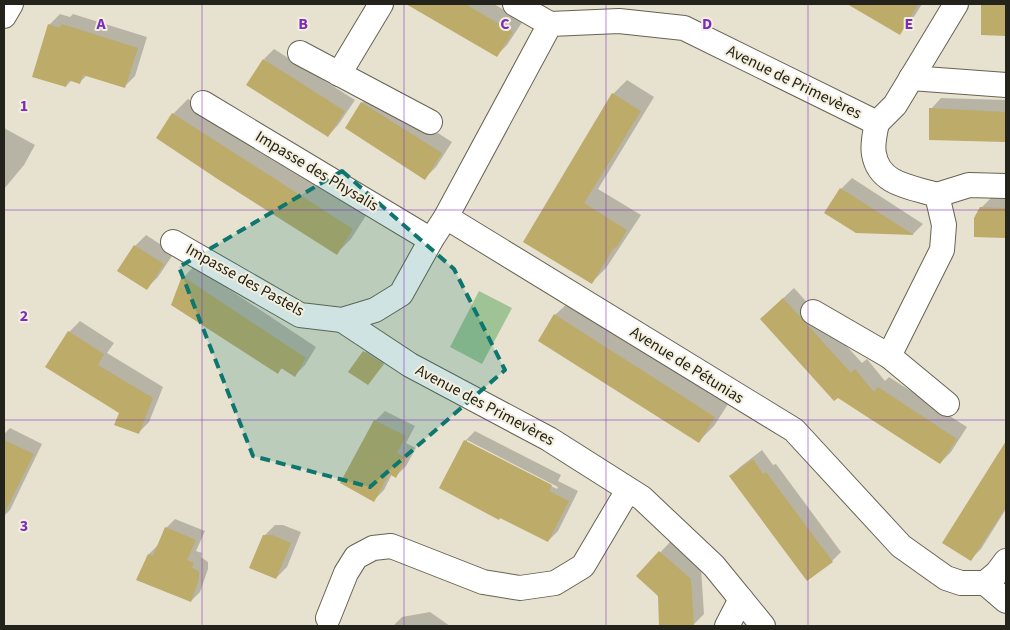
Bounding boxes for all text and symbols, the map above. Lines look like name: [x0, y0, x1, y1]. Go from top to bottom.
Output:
text: A: [95, 13, 106, 35]
text: B: [298, 13, 308, 35]
text: C: [500, 13, 510, 35]
text: D: [702, 13, 712, 35]
text: E: [905, 13, 913, 35]
street label: Avenue de Primevères: [723, 40, 865, 124]
text: 1: [20, 95, 28, 117]
street label: Impasse des Physalis: [251, 125, 383, 217]
street label: Impasse des Pastels: [182, 238, 308, 322]
text: 2: [20, 305, 28, 327]
street label: Avenue de Pétunias: [626, 321, 748, 409]
street label: Avenue des Primevères: [412, 359, 559, 451]
text: 3: [20, 515, 28, 537]

